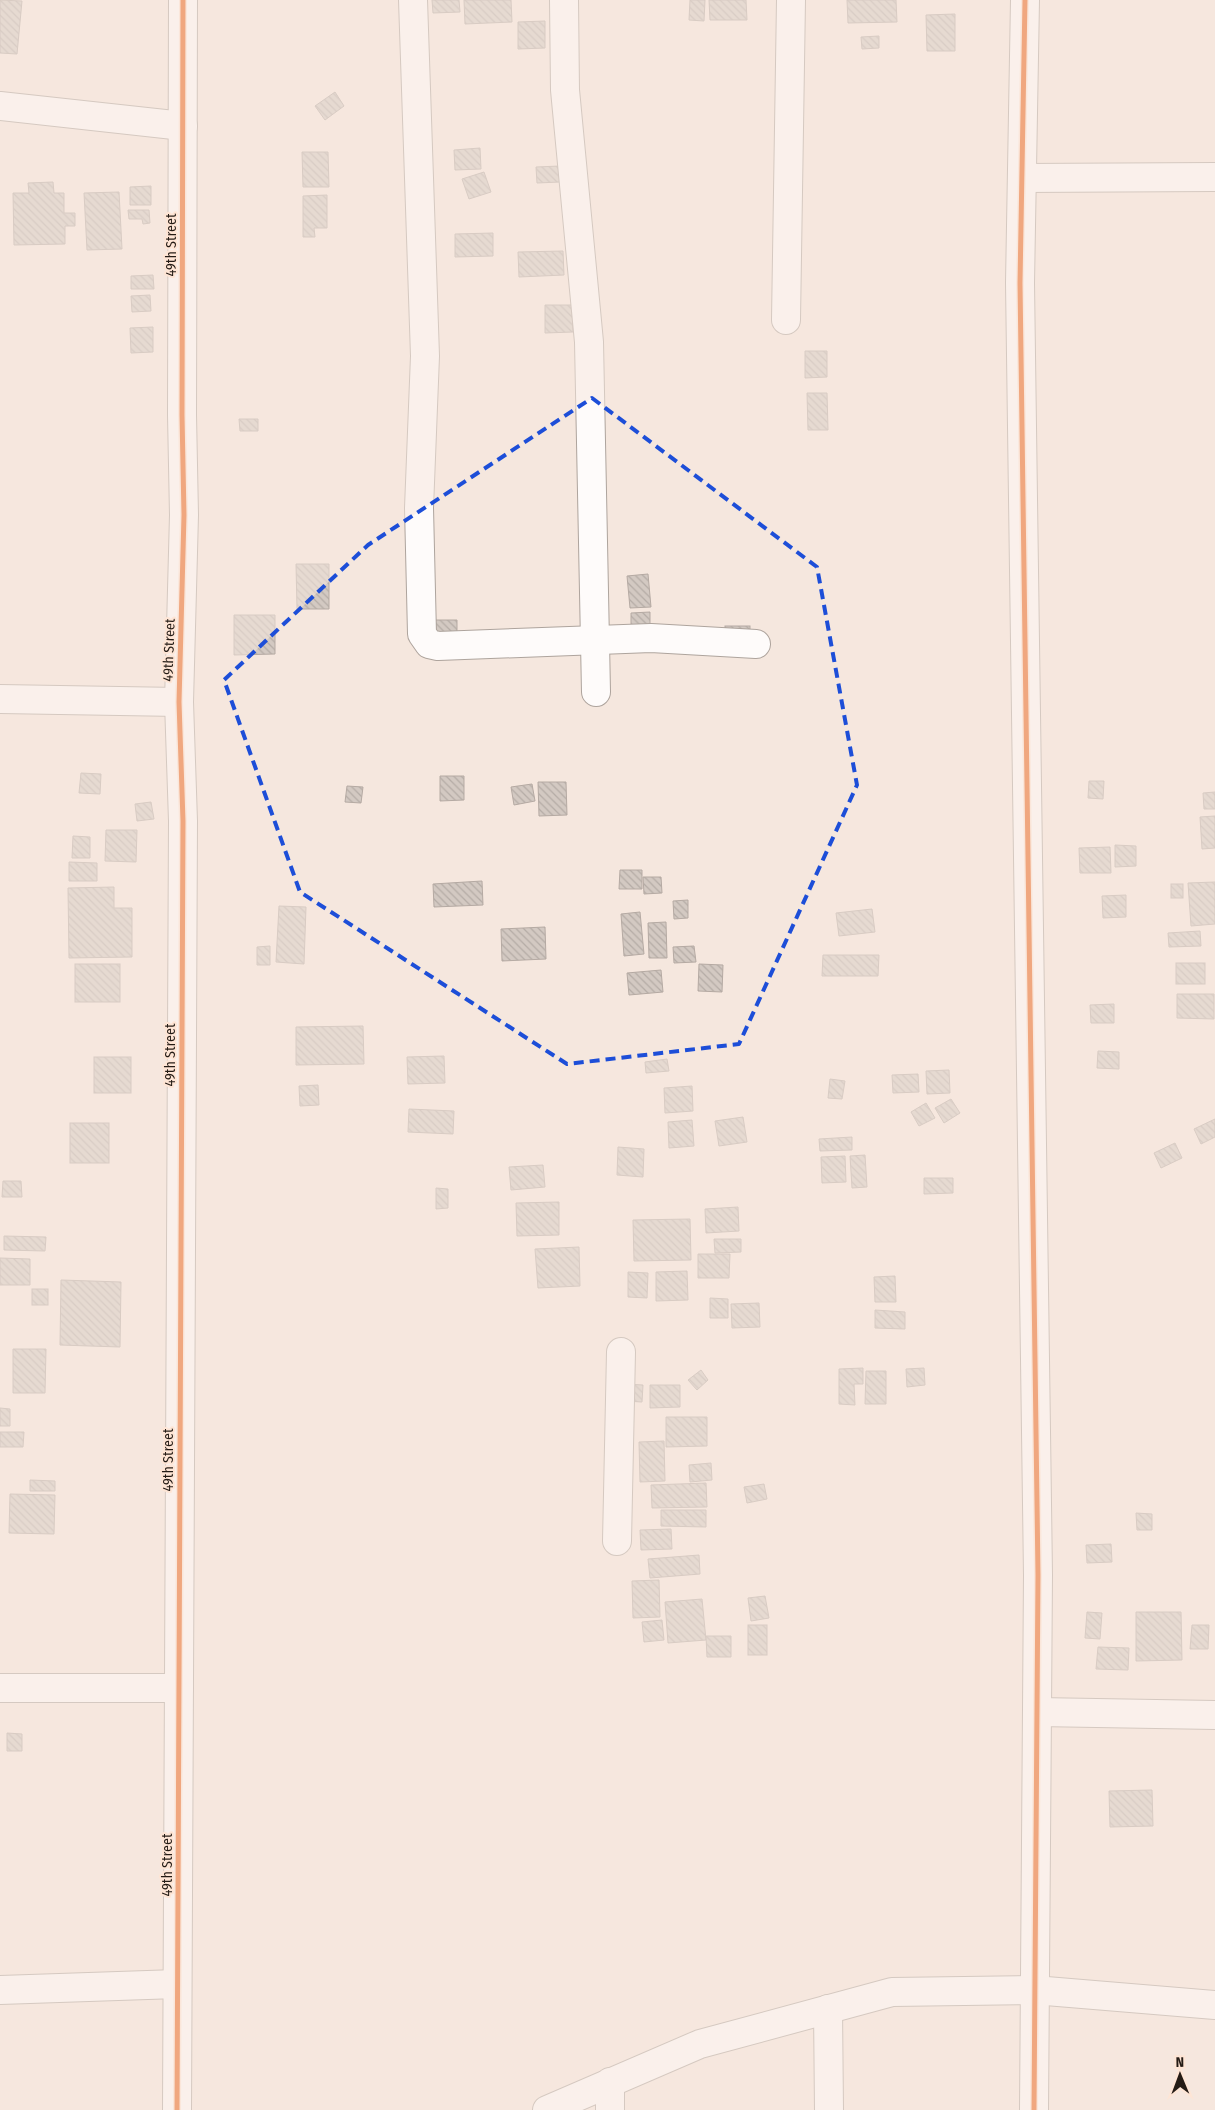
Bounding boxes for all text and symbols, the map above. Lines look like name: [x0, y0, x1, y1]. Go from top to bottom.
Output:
street label: 49th Street: [163, 213, 180, 277]
street label: 49th Street: [159, 618, 179, 682]
street label: 49th Street: [162, 1023, 179, 1087]
street label: 49th Street: [160, 1428, 177, 1492]
street label: 49th Street: [159, 1833, 176, 1897]
north arrow: [1155, 2050, 1205, 2100]
text: N: [1175, 2054, 1184, 2071]

